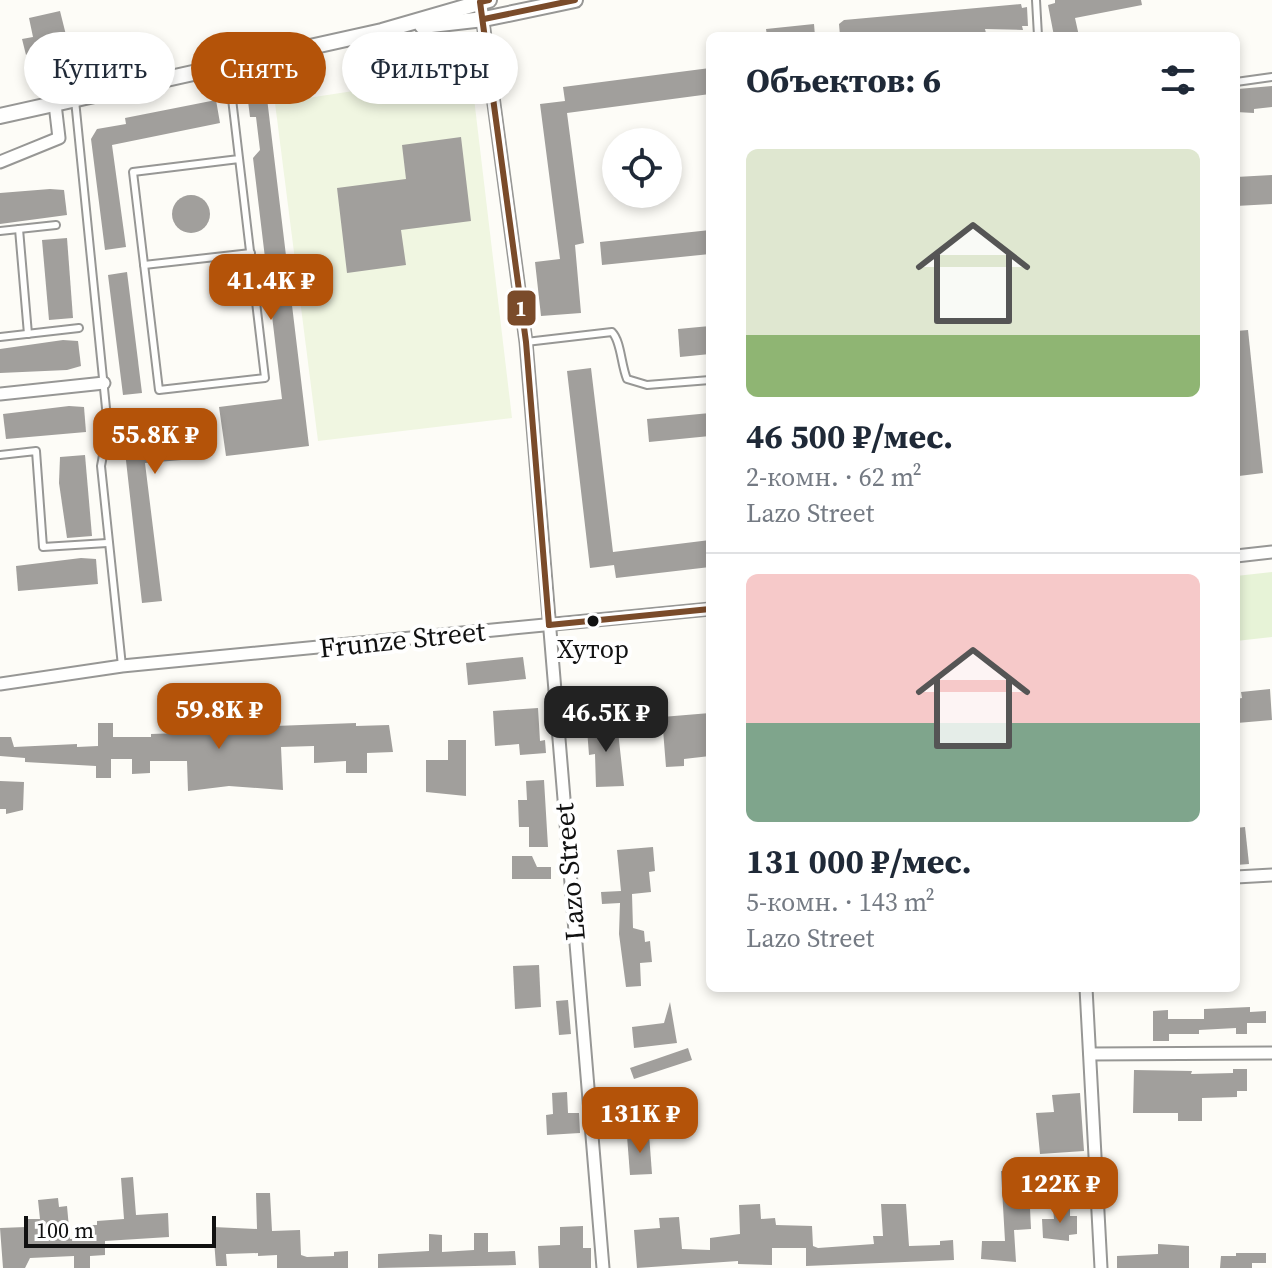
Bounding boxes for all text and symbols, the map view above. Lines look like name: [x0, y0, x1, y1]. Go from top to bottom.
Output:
chip: Купить: [24, 32, 175, 104]
chip: Снять: [191, 32, 326, 104]
chip: Фильтры: [342, 32, 518, 104]
text: Объектов: 6: [746, 57, 941, 103]
icon: filters: [1156, 58, 1200, 102]
map controls: [602, 128, 682, 208]
button: locate: [602, 128, 682, 208]
icon: home: [901, 201, 1045, 345]
pin: 41.4K ₽: [197, 254, 345, 322]
text: 41.4K ₽: [227, 262, 315, 298]
line badge: 1: [506, 289, 537, 327]
text: 1: [515, 293, 527, 323]
pin: 55.8K ₽: [81, 408, 229, 476]
text: 46 500 ₽/мес.: [746, 413, 953, 459]
text: 55.8K ₽: [111, 416, 199, 452]
text: 2-комн. · 62 m²: [746, 459, 922, 495]
text: Lazo Street: [746, 495, 874, 531]
street label: Frunze Street: [317, 611, 488, 667]
marker: Хутор: [585, 613, 601, 629]
icon: home: [901, 626, 1045, 770]
place label: Хутор: [557, 631, 629, 667]
pin: 59.8K ₽: [145, 683, 293, 751]
pin: 46.5K ₽: [532, 686, 680, 754]
text: 59.8K ₽: [175, 691, 263, 727]
text: 46.5K ₽: [562, 694, 650, 730]
street label: Lazo Street: [544, 801, 594, 942]
text: 131 000 ₽/мес.: [746, 838, 972, 884]
text: 5-комн. · 143 m²: [746, 884, 935, 920]
text: Lazo Street: [746, 920, 874, 956]
pin: 131K ₽: [575, 1087, 705, 1155]
text: 131K ₽: [600, 1095, 680, 1131]
pin: 122K ₽: [995, 1157, 1125, 1225]
text: 122K ₽: [1020, 1165, 1100, 1201]
scale bar: [24, 1212, 216, 1248]
text: 100 m: [36, 1215, 94, 1245]

